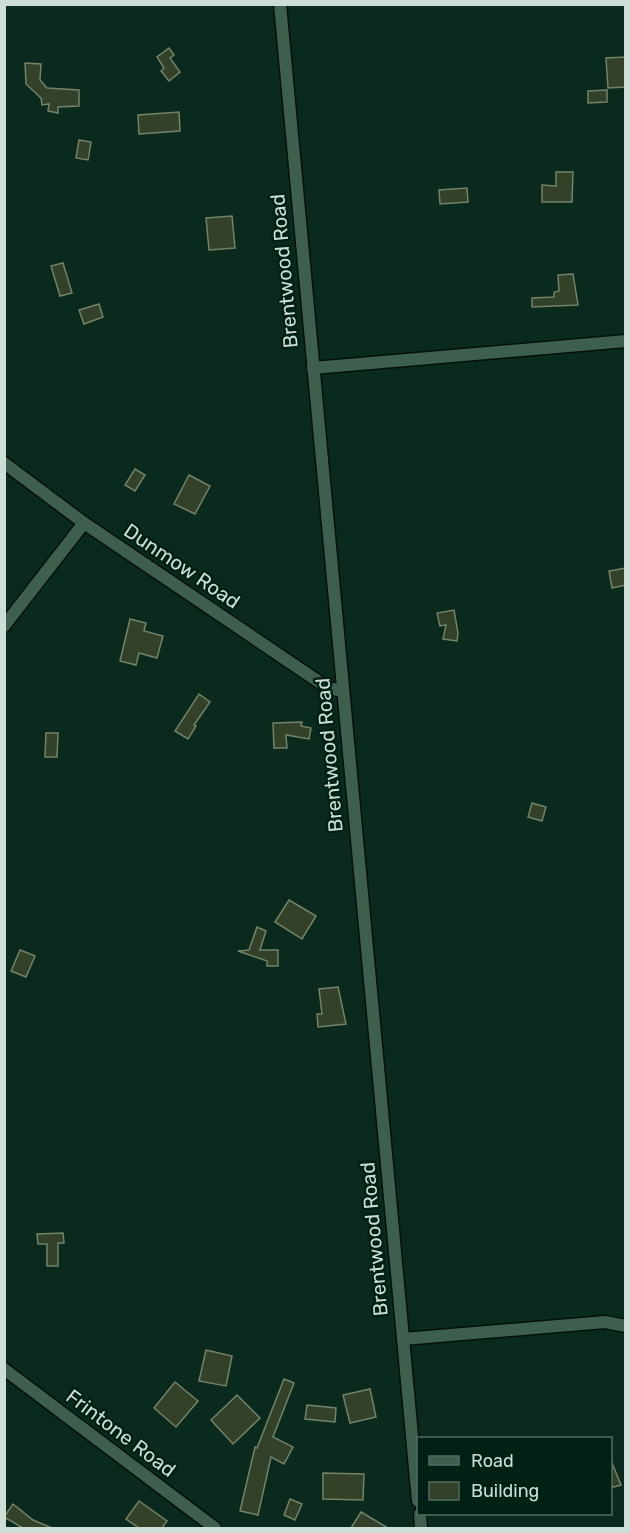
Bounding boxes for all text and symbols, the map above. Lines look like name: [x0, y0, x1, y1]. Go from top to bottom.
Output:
street label: Brentwood Road: [265, 193, 303, 349]
street label: Dunmow Road: [119, 518, 245, 614]
street label: Brentwood Road: [310, 677, 348, 833]
street label: Brentwood Road: [355, 1161, 393, 1317]
street label: Frintone Road: [62, 1384, 180, 1482]
legend: [417, 1437, 612, 1515]
text: Road: [471, 1450, 514, 1472]
text: Building: [471, 1480, 539, 1502]

